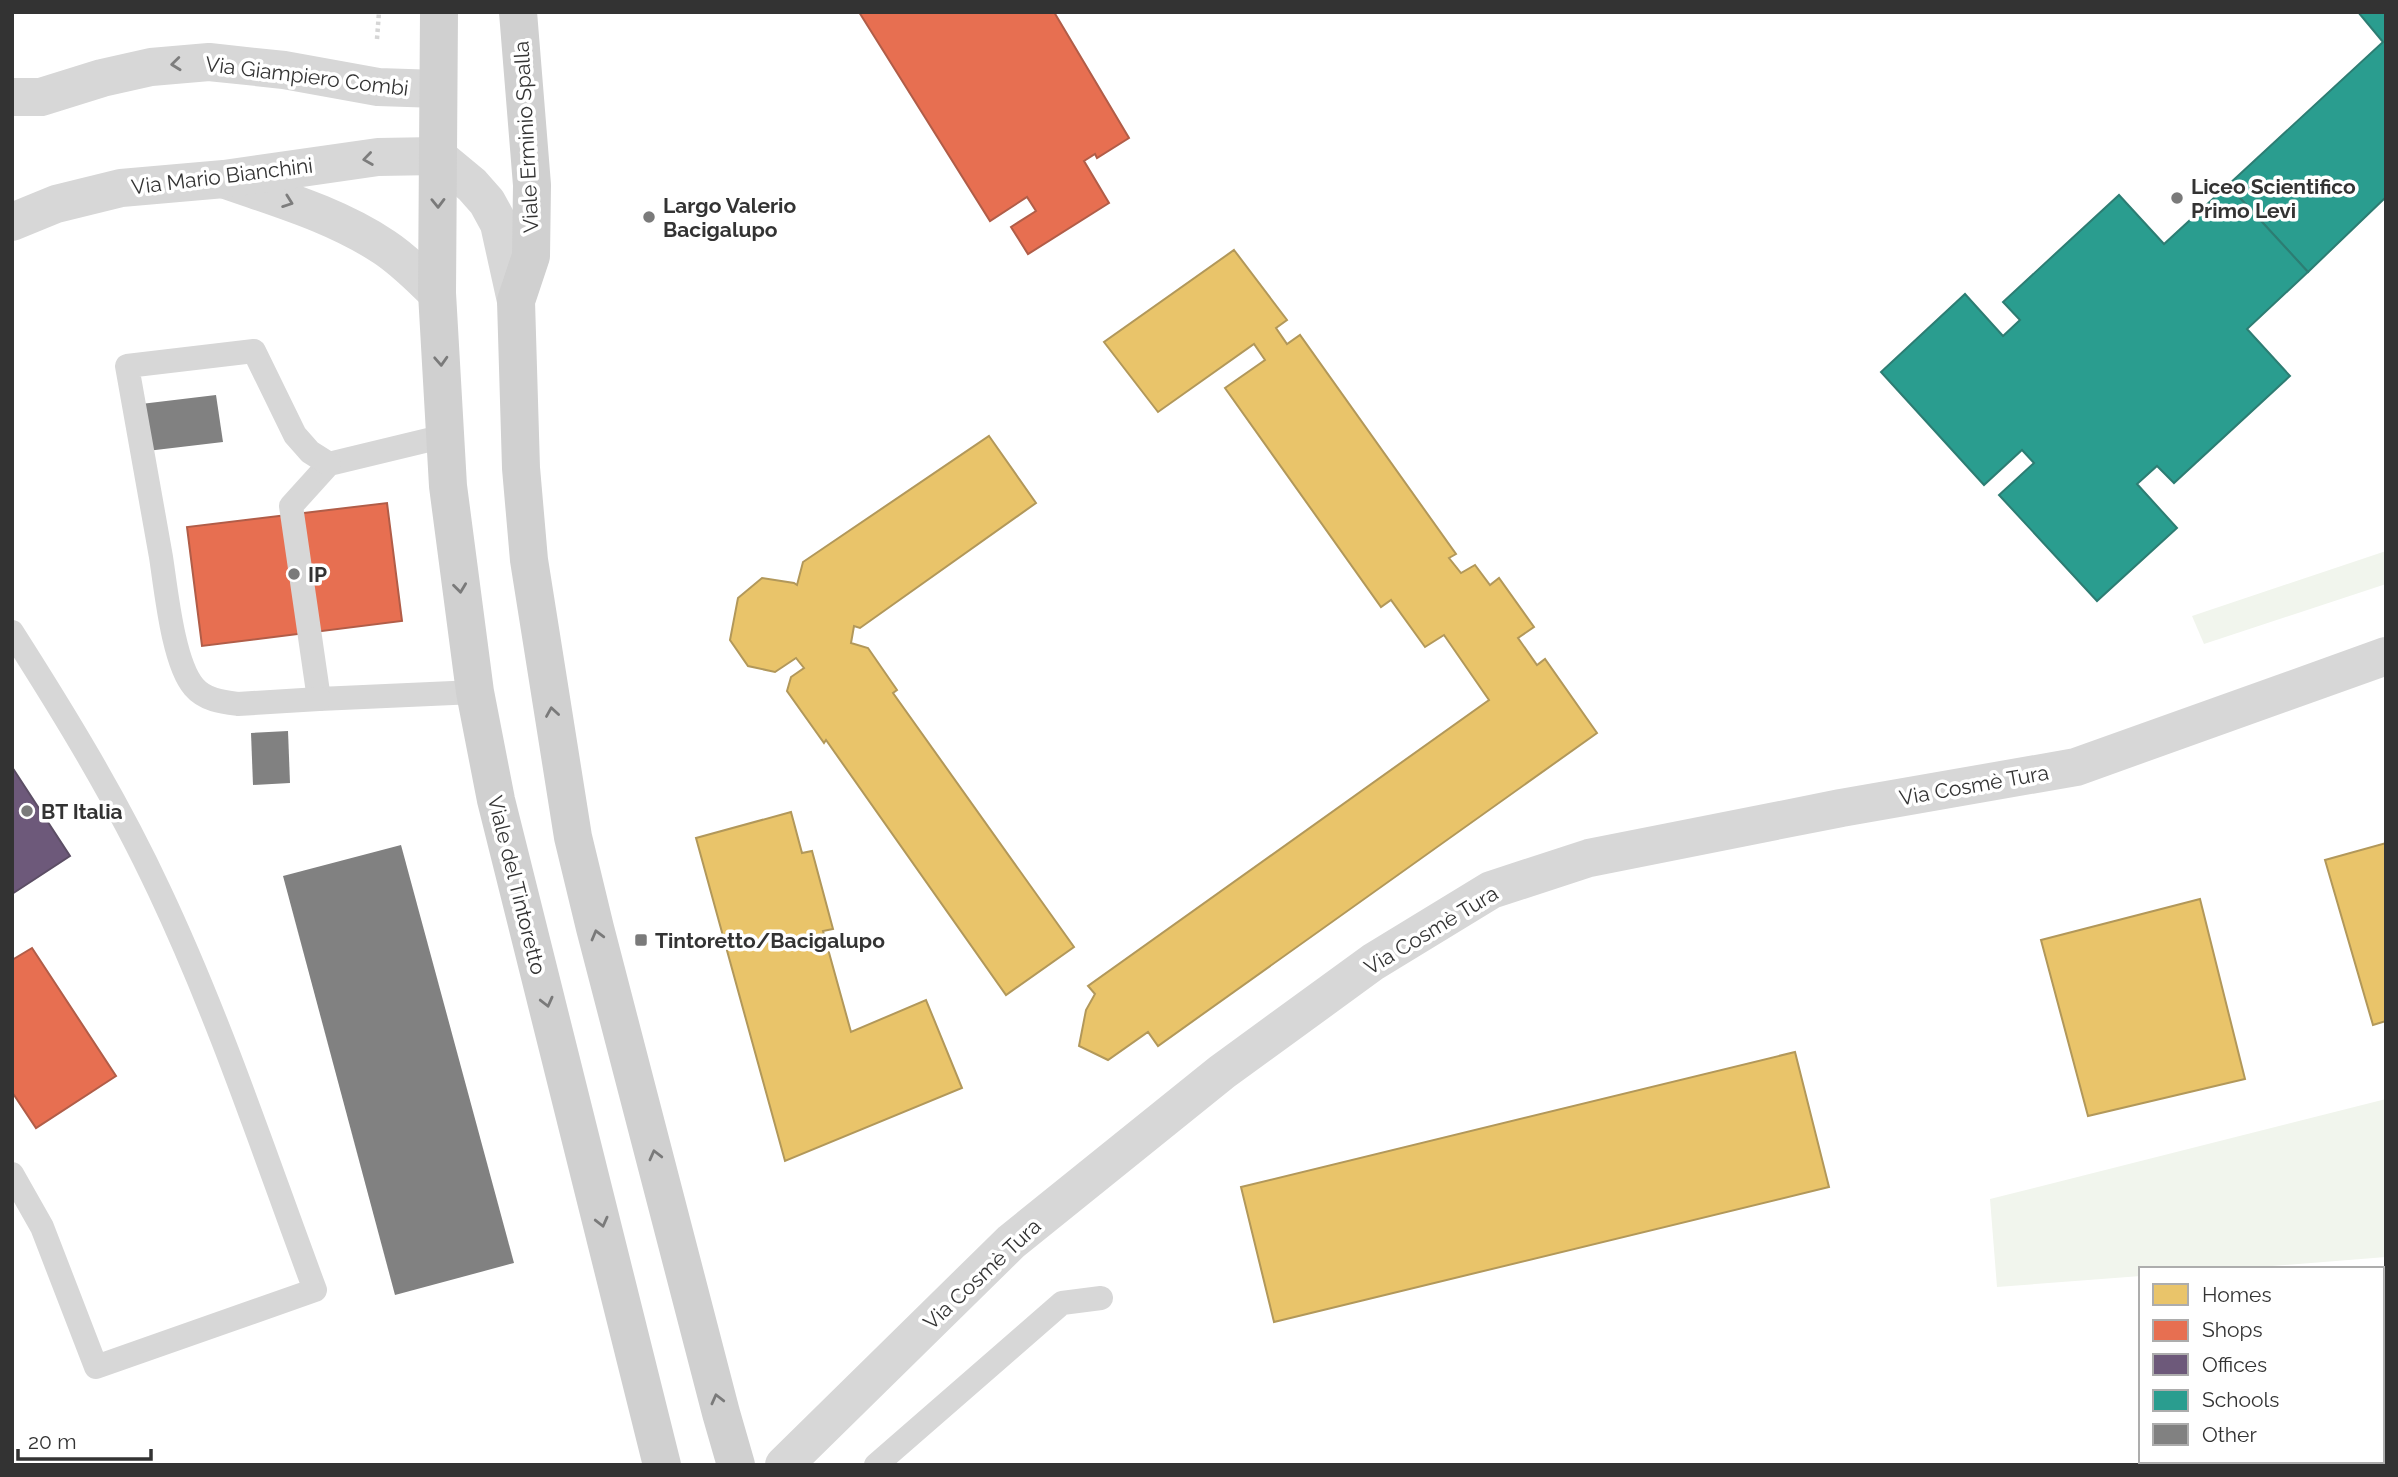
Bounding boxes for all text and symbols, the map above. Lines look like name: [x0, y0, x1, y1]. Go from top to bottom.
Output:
street label: Viale Erminio Spalla: [508, 40, 544, 234]
street label: Via Giampiero Combi: [204, 51, 410, 101]
one-way arrow: [170, 56, 181, 71]
one-way arrow: [363, 151, 374, 166]
street label: Via Mario Bianchini: [130, 152, 314, 200]
place label: Liceo Scientifico Primo Levi: [2191, 174, 2356, 223]
marker: Liceo Scientifico Primo Levi: [2169, 190, 2185, 206]
place label: Largo Valerio Bacigalupo: [663, 193, 796, 242]
one-way arrow: [282, 194, 294, 208]
one-way arrow: [430, 198, 446, 209]
marker: Largo Valerio Bacigalupo: [641, 209, 657, 225]
one-way arrow: [433, 356, 448, 367]
place label: IP: [308, 562, 327, 587]
marker: IP: [286, 566, 302, 582]
one-way arrow: [453, 582, 468, 594]
one-way arrow: [545, 706, 560, 718]
street label: Via Cosmè Tura: [1897, 760, 2051, 810]
street label: Viale del Tintoretto: [483, 793, 551, 977]
place label: BT Italia: [41, 799, 123, 824]
marker: BT Italia: [19, 803, 35, 819]
street label: Via Cosmè Tura: [1360, 880, 1502, 980]
place label: Tintoretto/Bacigalupo: [655, 928, 885, 953]
one-way arrow: [590, 929, 605, 941]
marker: Tintoretto/Bacigalupo: [633, 932, 649, 948]
one-way arrow: [539, 996, 553, 1008]
one-way arrow: [649, 1149, 663, 1161]
street label: Via Cosmè Tura: [918, 1213, 1046, 1335]
one-way arrow: [594, 1216, 609, 1228]
legend: [2139, 1267, 2384, 1463]
text: Homes: [2202, 1282, 2272, 1307]
text: Shops: [2202, 1317, 2263, 1342]
text: Offices: [2202, 1352, 2267, 1377]
text: Schools: [2202, 1387, 2279, 1412]
one-way arrow: [711, 1393, 725, 1405]
scale bar: [18, 1418, 150, 1462]
text: Other: [2202, 1422, 2257, 1447]
text: 20 m: [28, 1429, 76, 1454]

